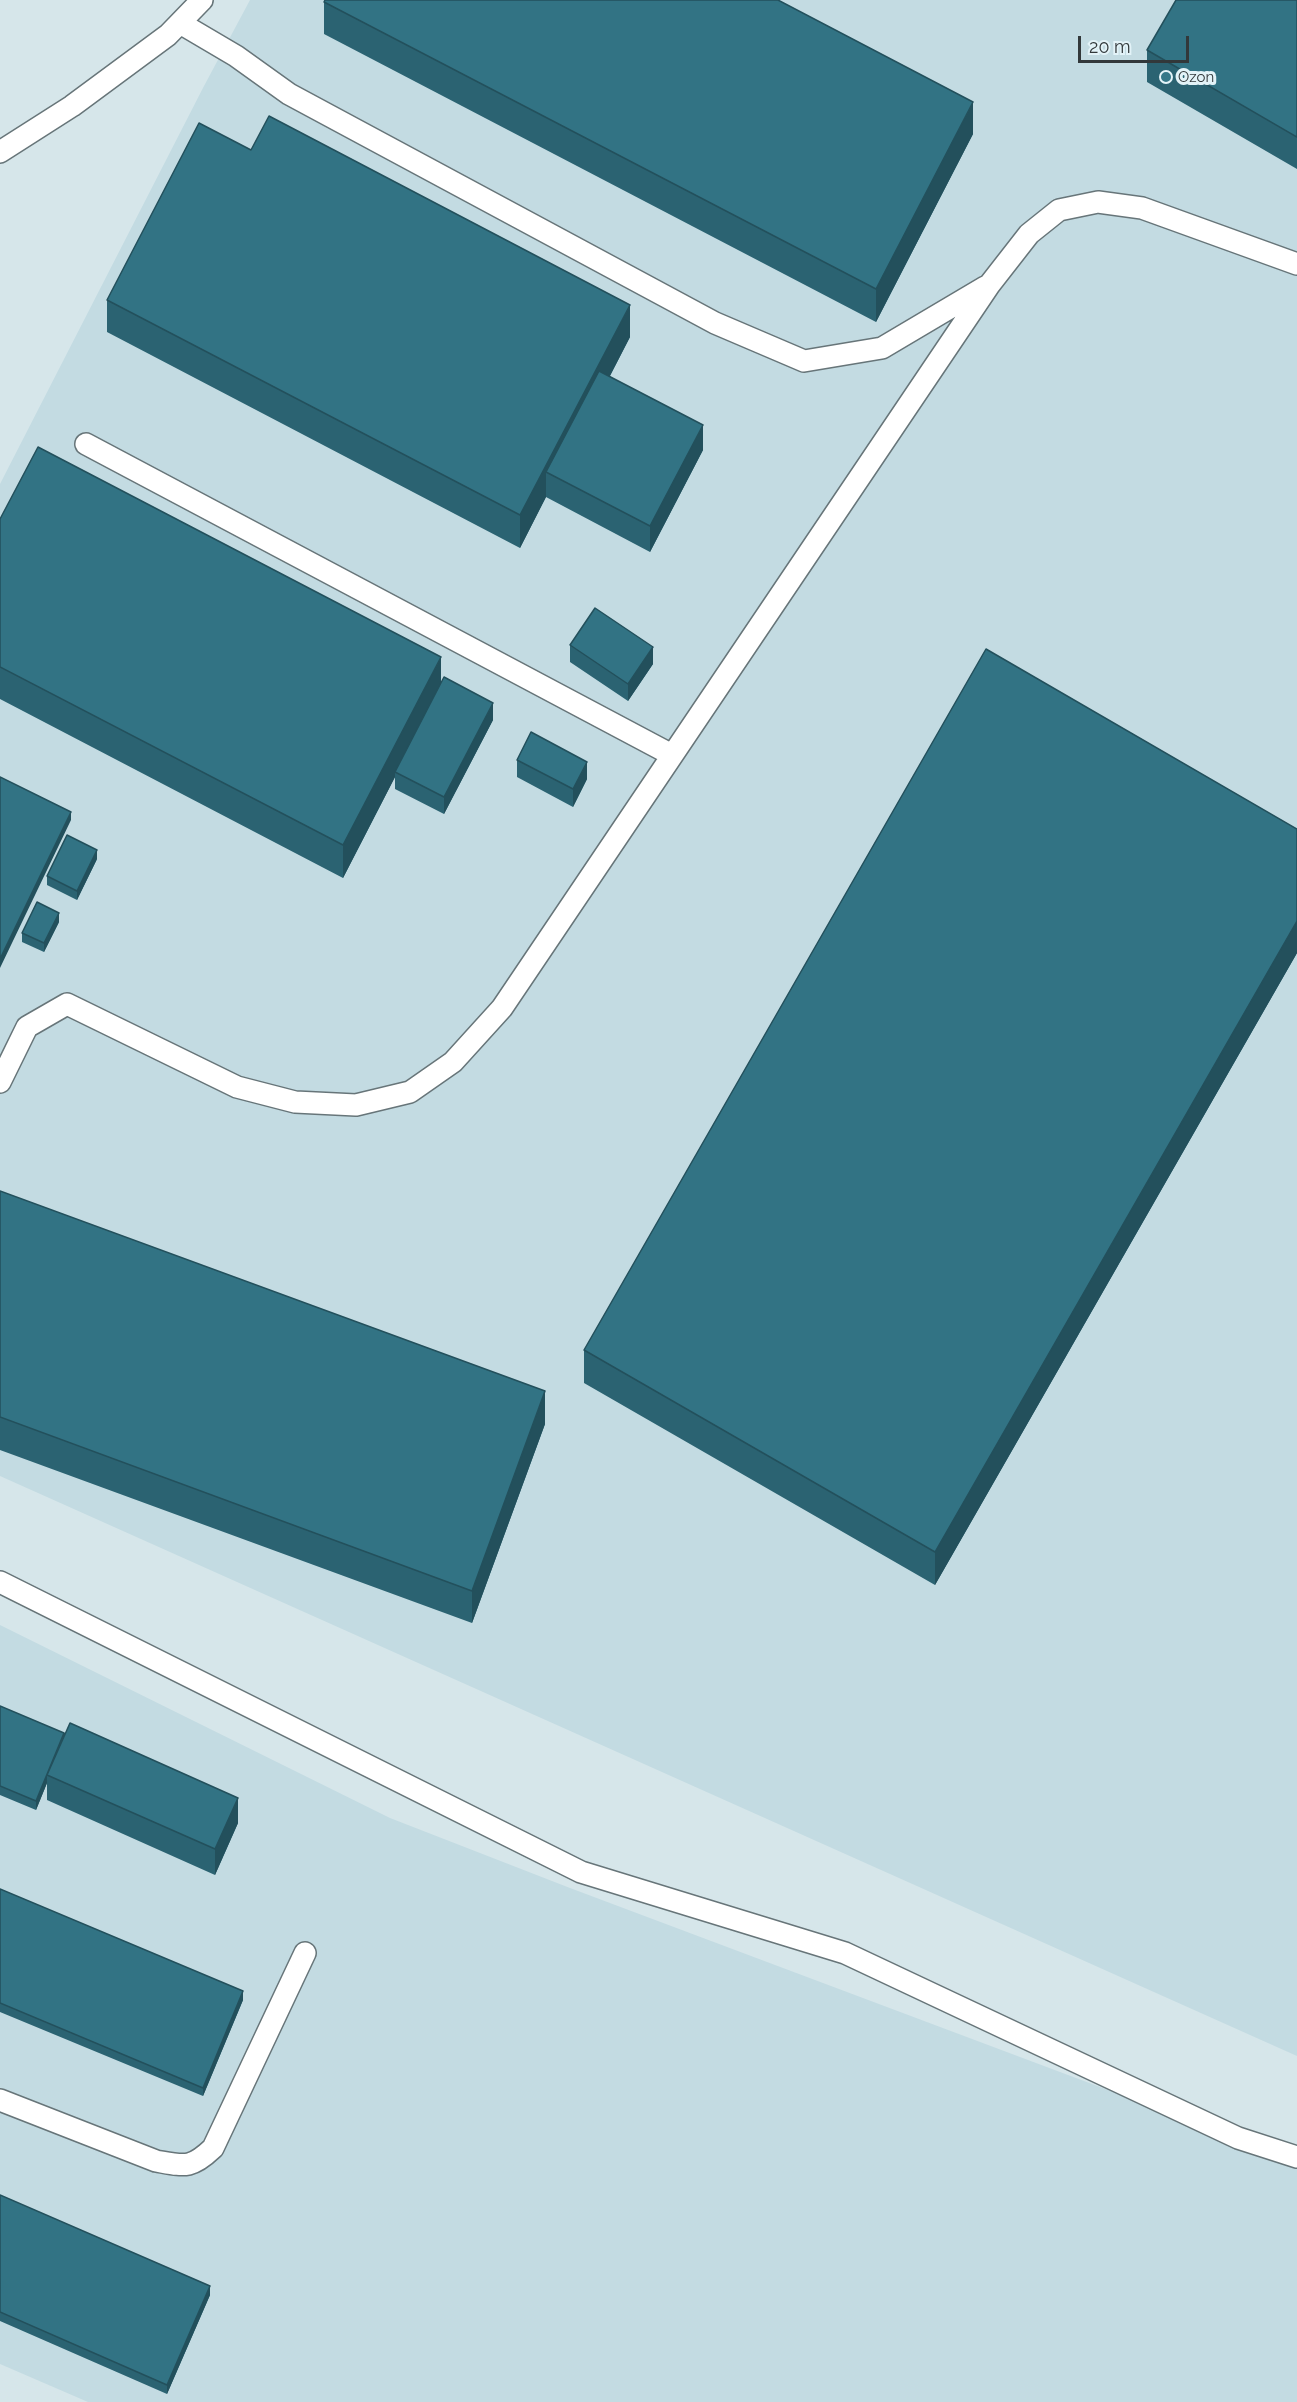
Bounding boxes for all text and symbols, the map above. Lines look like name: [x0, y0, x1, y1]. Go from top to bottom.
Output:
scale bar: [1081, 24, 1192, 62]
text: 20 m: [1089, 36, 1131, 57]
place label: Ozon: [1178, 68, 1214, 86]
marker: Ozon: [1159, 70, 1173, 84]

